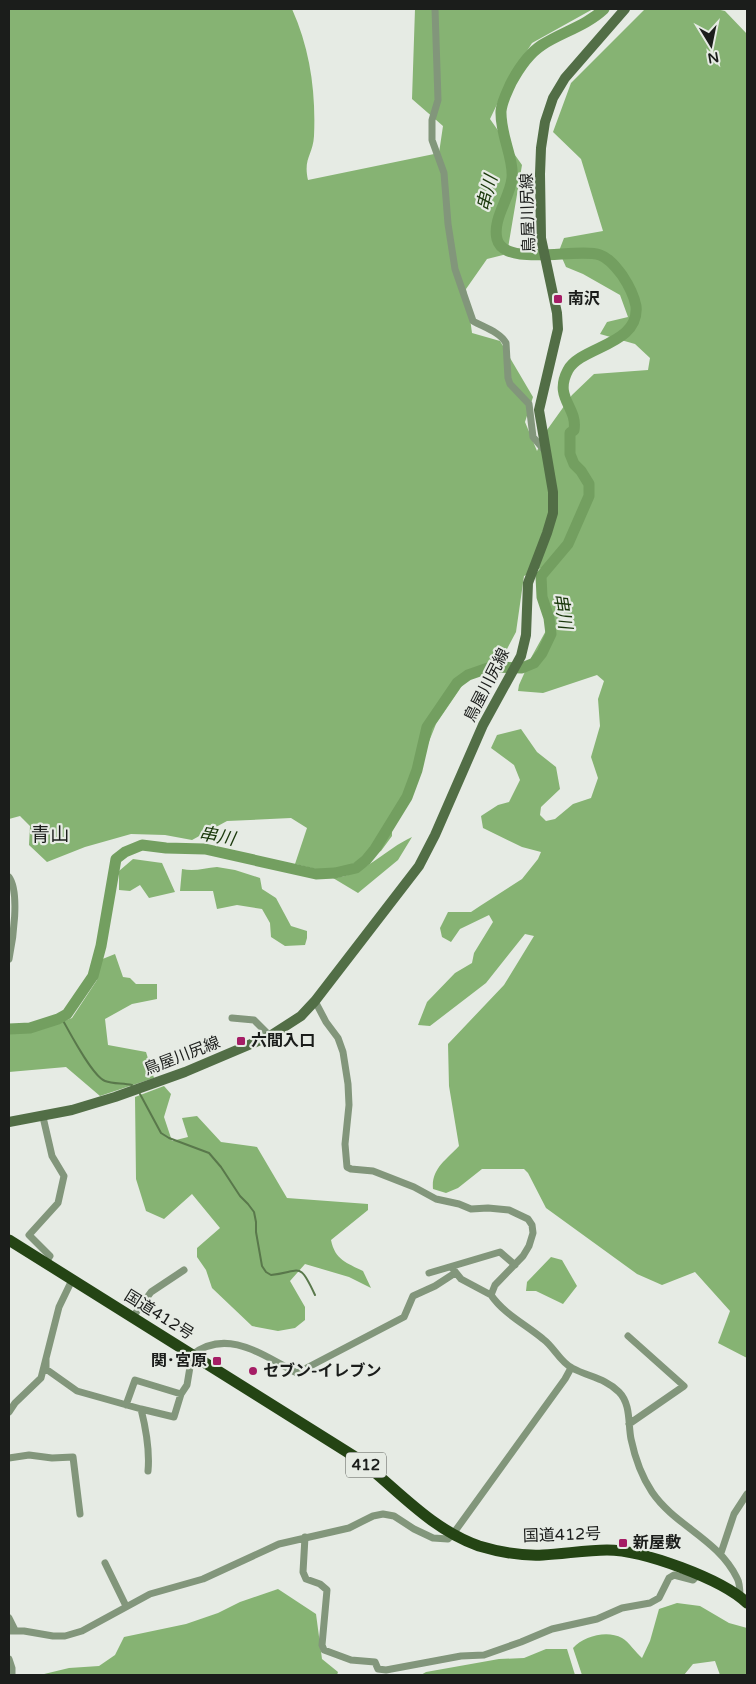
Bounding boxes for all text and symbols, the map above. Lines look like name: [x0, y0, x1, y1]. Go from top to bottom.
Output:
north arrow: [686, 20, 736, 70]
text: N: [706, 48, 720, 67]
water label: 串川: [472, 171, 503, 213]
street label: 鳥屋川尻線: [517, 173, 539, 253]
place label: 南沢: [568, 289, 600, 309]
marker: 南沢: [552, 293, 564, 305]
water label: 串川: [549, 592, 577, 632]
street label: 鳥屋川尻線: [460, 645, 514, 725]
water label: 串川: [197, 822, 239, 850]
district label: 青山: [31, 824, 69, 846]
place label: 六間入口: [251, 1031, 315, 1051]
street label: 鳥屋川尻線: [141, 1032, 223, 1080]
marker: 六間入口: [235, 1035, 247, 1047]
street label: 国道412号: [121, 1286, 197, 1344]
place label: 関･宮原: [151, 1351, 207, 1371]
marker: 関･宮原: [211, 1355, 223, 1367]
place label: セブン-イレブン: [263, 1361, 382, 1381]
marker: セブン-イレブン: [247, 1365, 259, 1377]
road number: 412: [346, 1452, 386, 1478]
street label: 国道412号: [523, 1524, 601, 1546]
place label: 新屋敷: [633, 1533, 681, 1553]
marker: 新屋敷: [617, 1537, 629, 1549]

